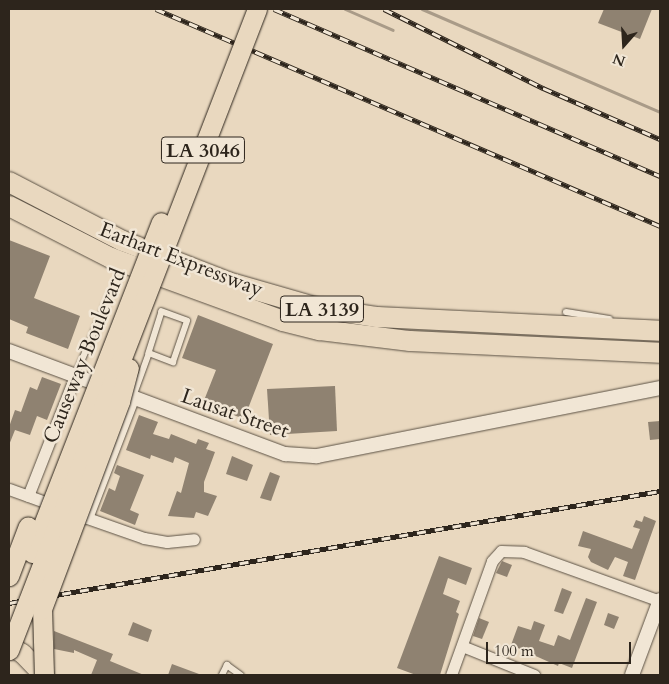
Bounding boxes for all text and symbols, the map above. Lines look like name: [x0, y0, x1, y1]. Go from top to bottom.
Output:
north arrow: [599, 20, 649, 70]
text: N: [610, 49, 628, 71]
road number: LA 3046: [160, 132, 246, 168]
street label: Earhart Expressway: [96, 217, 266, 303]
street label: Causeway Boulevard: [38, 265, 132, 447]
road number: LA 3139: [280, 292, 364, 326]
street label: Lausat Street: [178, 384, 292, 444]
scale bar: [489, 632, 634, 664]
text: 100 m: [494, 641, 534, 661]

